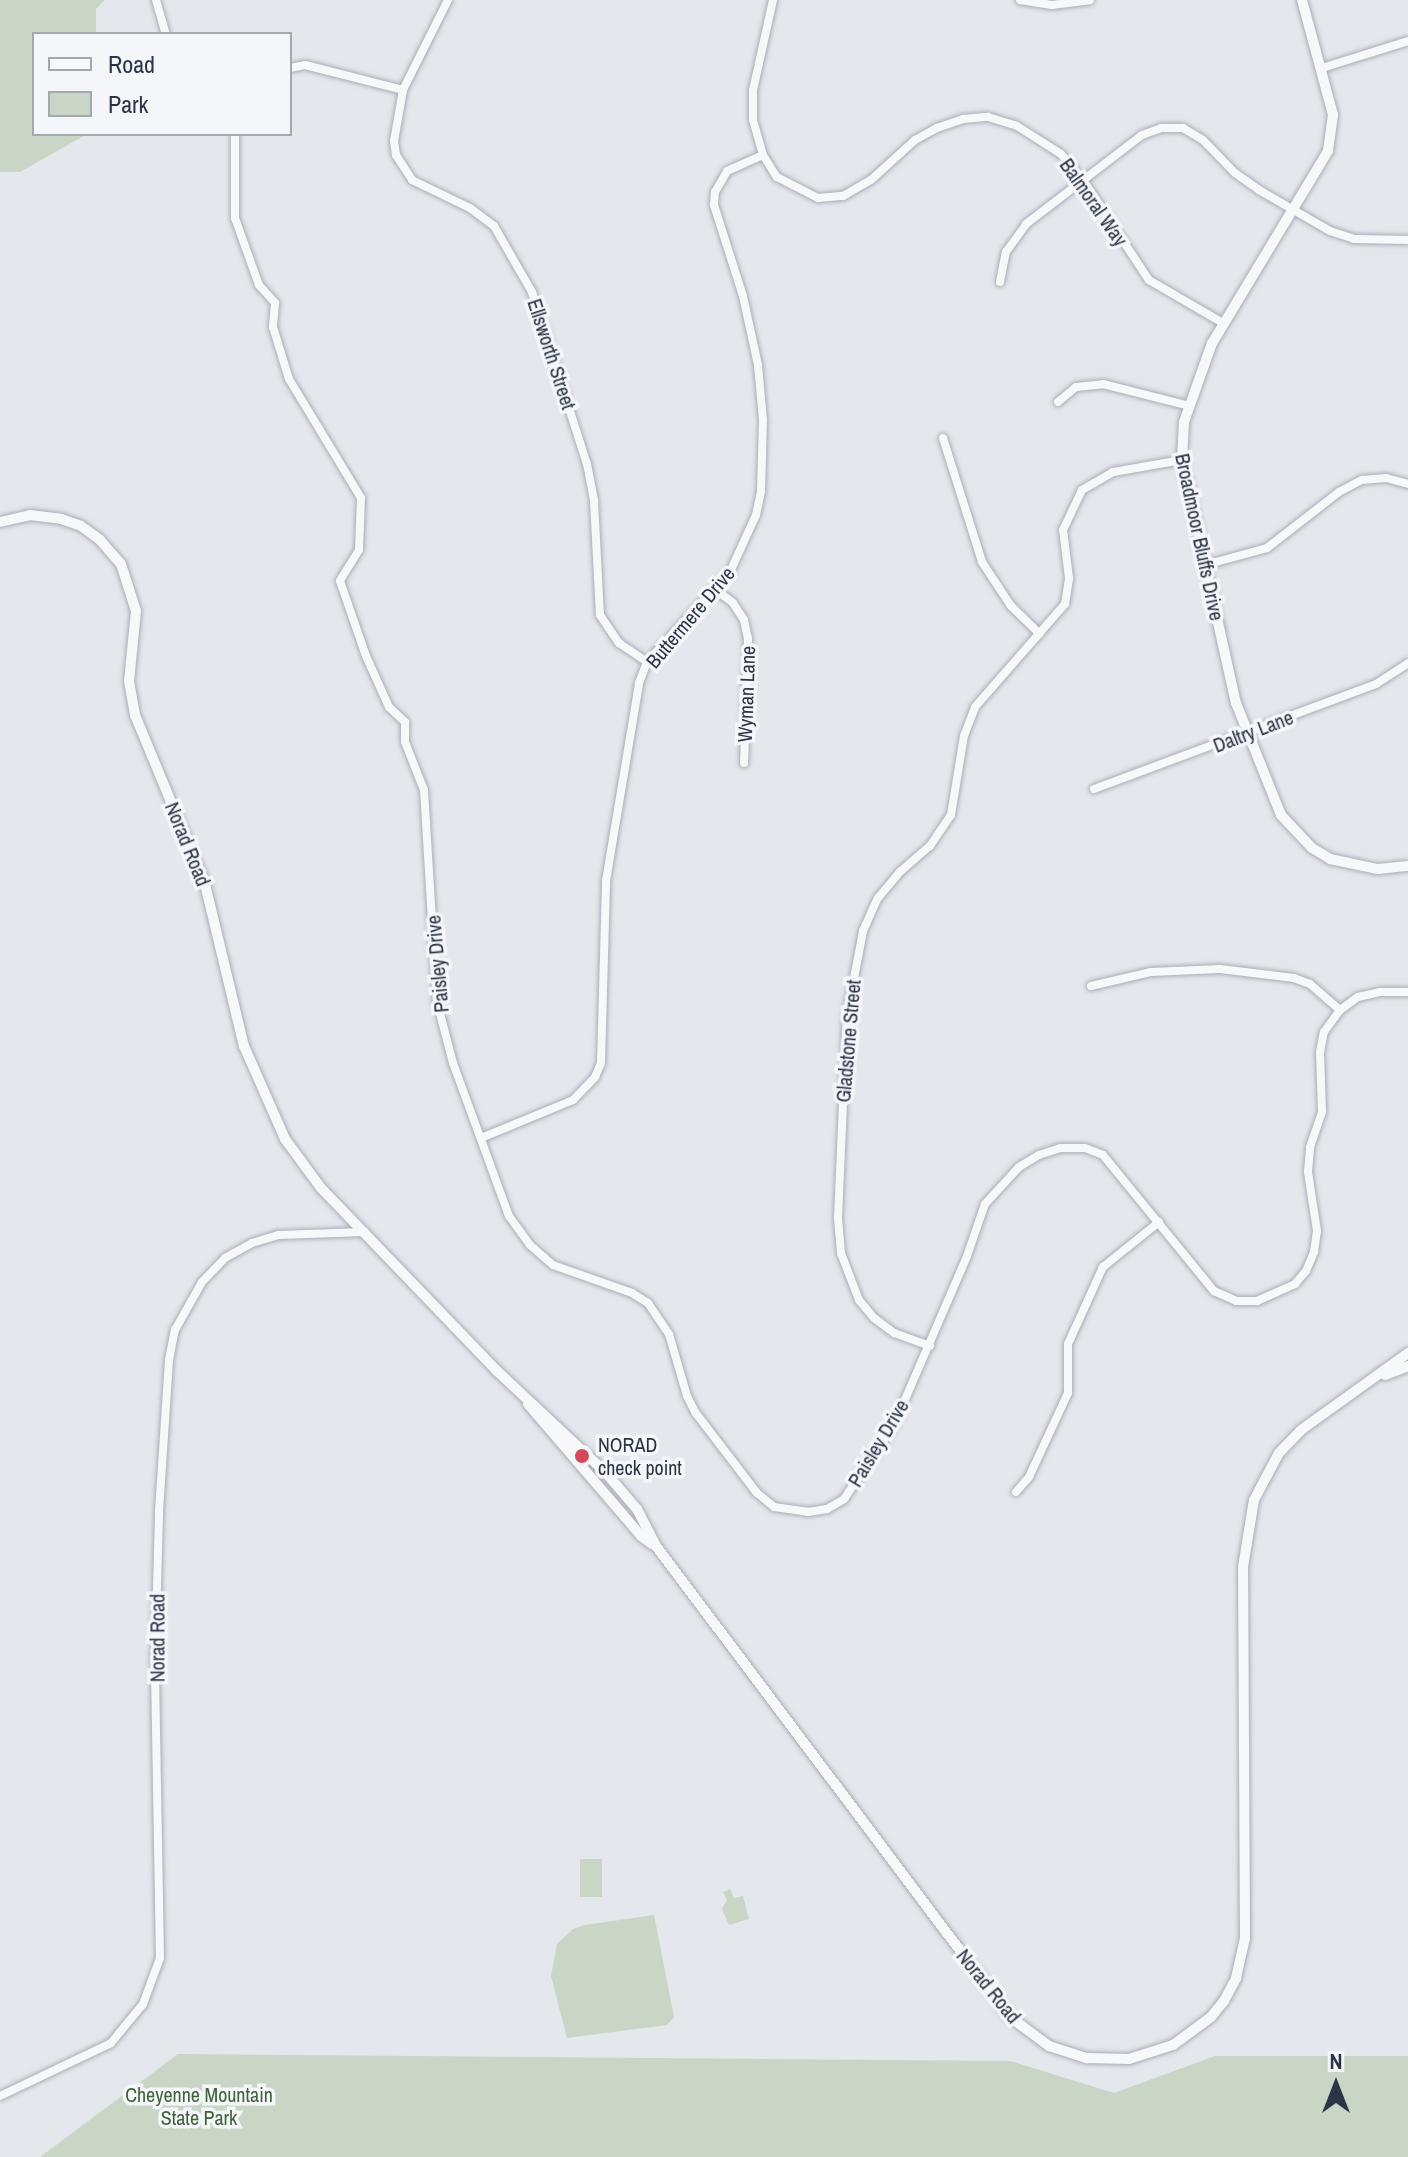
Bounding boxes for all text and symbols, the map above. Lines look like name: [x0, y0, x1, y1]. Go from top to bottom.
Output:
legend: [32, 32, 292, 136]
text: Road: [108, 48, 155, 80]
text: Park: [108, 88, 148, 120]
street label: Balmoral Way: [1055, 154, 1133, 250]
street label: Ellsworth Street: [523, 296, 581, 412]
street label: Broadmoor Bluffs Drive: [1171, 451, 1229, 623]
street label: Buttermere Drive: [641, 561, 739, 673]
street label: Wyman Lane: [732, 645, 760, 743]
street label: Daltry Lane: [1210, 705, 1296, 757]
street label: Norad Road: [160, 799, 216, 889]
street label: Paisley Drive: [421, 914, 453, 1014]
street label: Gladstone Street: [831, 979, 865, 1103]
street label: Paisley Drive: [843, 1395, 913, 1491]
place label: NORAD check point: [598, 1432, 682, 1479]
marker: NORAD check point: [573, 1447, 591, 1465]
street label: Norad Road: [145, 1594, 169, 1682]
street label: Norad Road: [952, 1944, 1026, 2028]
north arrow: [1296, 2045, 1376, 2125]
text: N: [1329, 2046, 1343, 2076]
park label: Cheyenne Mountain State Park: [125, 2083, 273, 2130]

